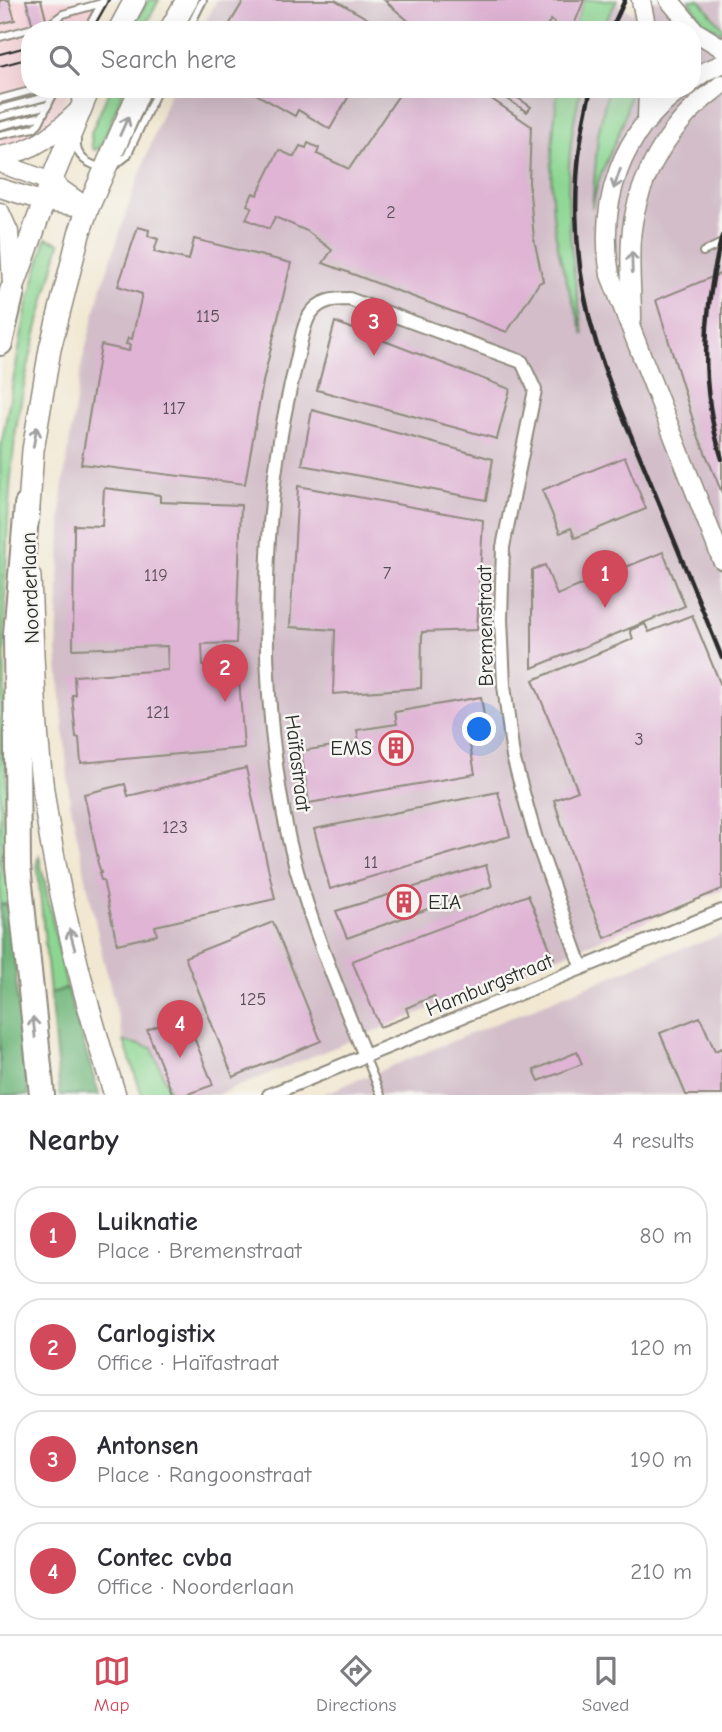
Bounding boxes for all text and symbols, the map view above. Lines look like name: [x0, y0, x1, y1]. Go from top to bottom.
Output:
search box: [21, 21, 701, 98]
icon: search: [45, 41, 83, 79]
text: Search here: [101, 45, 236, 75]
one-way arrow: [118, 116, 131, 137]
one-way arrow: [609, 167, 622, 189]
house number: 2: [386, 202, 396, 223]
one-way arrow: [625, 251, 639, 274]
pin: 3: [351, 298, 397, 356]
house number: 115: [196, 306, 220, 327]
house number: 117: [163, 398, 186, 419]
one-way arrow: [29, 426, 42, 449]
street label: Noorderlaan: [16, 532, 44, 644]
pin: 1: [582, 550, 628, 608]
house number: 7: [383, 563, 392, 584]
street label: Bremenstraat: [472, 564, 498, 687]
house number: 119: [144, 565, 168, 586]
pin: 2: [202, 644, 248, 702]
house number: 121: [146, 702, 170, 723]
your location: [462, 712, 496, 746]
street label: Haïfastraat: [280, 713, 316, 814]
building icon: EMS: [377, 729, 415, 767]
house number: 3: [634, 729, 644, 750]
place label: EMS: [330, 736, 372, 760]
house number: 123: [162, 817, 188, 838]
house number: 11: [364, 852, 378, 873]
building icon: EIA: [385, 883, 423, 921]
place label: EIA: [428, 890, 461, 914]
one-way arrow: [65, 928, 78, 951]
street label: Hamburgstraat: [422, 948, 557, 1021]
house number: 125: [240, 989, 266, 1010]
pin: 4: [157, 1000, 203, 1058]
one-way arrow: [27, 1016, 40, 1039]
text: Nearby: [28, 1123, 119, 1158]
text: 4 results: [612, 1127, 694, 1154]
text: Luiknatie: [97, 1207, 198, 1237]
text: 1: [48, 1222, 58, 1249]
text: 80 m: [639, 1222, 692, 1249]
text: Place · Bremenstraat: [97, 1237, 302, 1264]
text: Carlogistix: [97, 1319, 215, 1349]
text: 2: [47, 1334, 59, 1361]
text: 120 m: [630, 1334, 692, 1361]
text: Office · Haïfastraat: [97, 1349, 279, 1376]
text: Antonsen: [97, 1431, 199, 1461]
text: 3: [47, 1446, 59, 1473]
text: 190 m: [630, 1446, 692, 1473]
text: Place · Rangoonstraat: [97, 1461, 311, 1488]
text: Contec cvba: [97, 1543, 232, 1573]
text: 4: [48, 1558, 58, 1585]
text: 210 m: [630, 1558, 692, 1585]
text: Office · Noorderlaan: [97, 1573, 294, 1600]
tab: Map: [93, 1652, 131, 1716]
tab: Directions: [316, 1652, 396, 1716]
tab: Saved: [582, 1652, 629, 1716]

